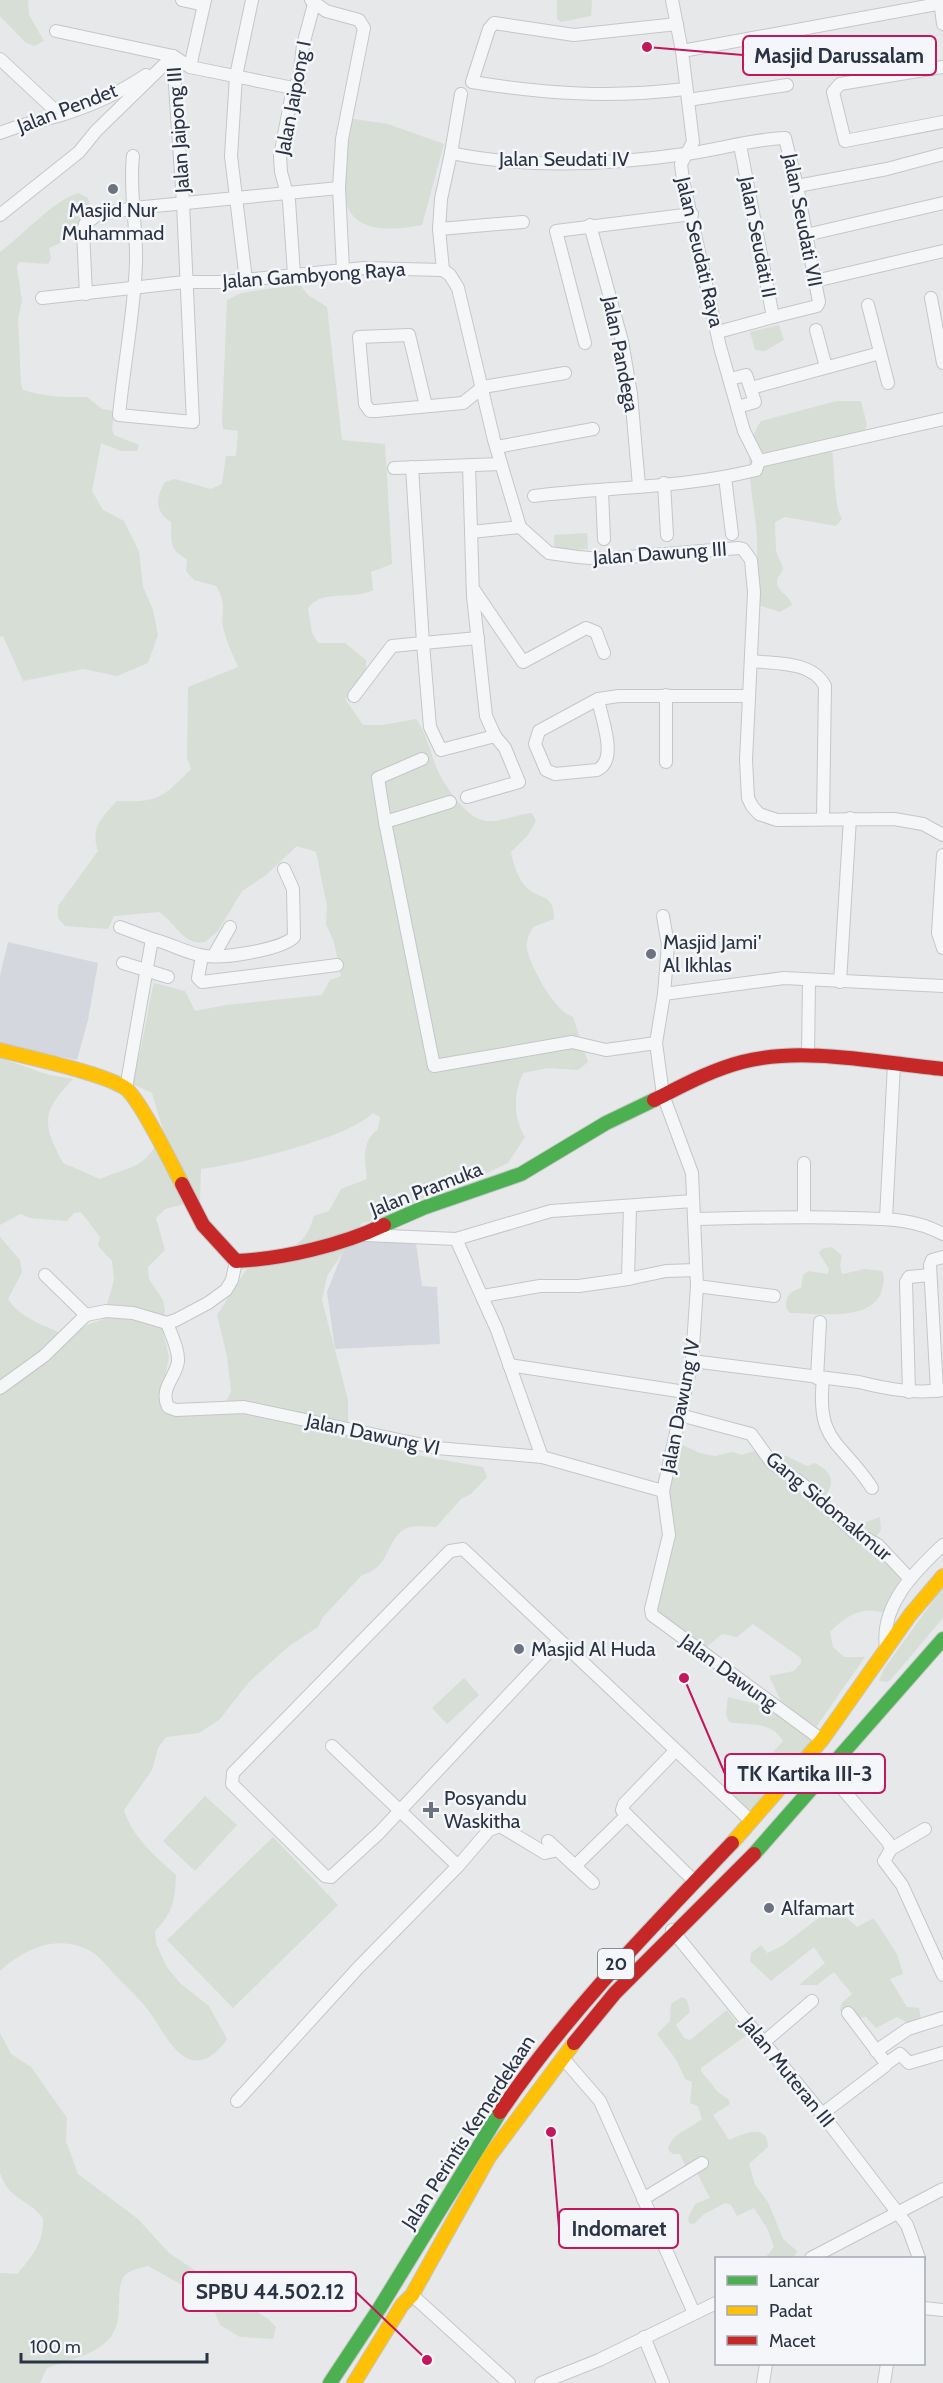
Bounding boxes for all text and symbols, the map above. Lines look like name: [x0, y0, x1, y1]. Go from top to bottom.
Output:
callout: Masjid Darussalam: [743, 36, 936, 75]
street label: Jalan Jaipong I: [270, 39, 316, 158]
text: Masjid Darussalam: [754, 43, 924, 68]
street label: Jalan Jaipong III: [162, 66, 194, 195]
street label: Jalan Pendet: [13, 78, 121, 138]
street label: Jalan Seudati IV: [498, 147, 630, 171]
street label: Jalan Seudati VII: [778, 150, 828, 289]
street label: Jalan Seudati Raya: [671, 173, 729, 330]
street label: Jalan Seudati II: [734, 173, 782, 300]
marker: Masjid Nur Muhammad: [106, 182, 120, 196]
place label: Masjid Nur Muhammad: [62, 198, 164, 245]
street label: Jalan Gambyong Raya: [221, 257, 407, 293]
street label: Jalan Pandega: [598, 293, 644, 414]
street label: Jalan Dawung III: [591, 536, 728, 570]
place label: Masjid Jami' Al Ikhlas: [663, 930, 761, 977]
marker: Masjid Jami' Al Ikhlas: [644, 947, 658, 961]
street label: Jalan Pramuka: [366, 1157, 486, 1222]
street label: Jalan Dawung IV: [655, 1336, 705, 1476]
street label: Jalan Dawung VI: [303, 1408, 442, 1460]
street label: Gang Sidomakmur: [761, 1446, 897, 1566]
street label: Jalan Dawung: [675, 1628, 783, 1716]
place label: Masjid Al Huda: [531, 1637, 656, 1661]
marker: Masjid Al Huda: [512, 1642, 526, 1656]
callout: TK Kartika III-3: [725, 1754, 885, 1793]
text: TK Kartika III-3: [737, 1761, 873, 1786]
place label: Posyandu Waskitha: [444, 1786, 527, 1833]
marker: Posyandu Waskitha: [422, 1801, 440, 1819]
place label: Alfamart: [781, 1896, 854, 1920]
marker: Alfamart: [762, 1901, 776, 1915]
road number: 20: [598, 1949, 634, 1979]
street label: Jalan Muteran III: [736, 2011, 840, 2132]
street label: Jalan Perintis Kemerdekaan: [396, 2030, 540, 2234]
callout: Indomaret: [559, 2209, 678, 2248]
text: Indomaret: [572, 2216, 666, 2241]
legend: [715, 2257, 925, 2365]
text: Lancar: [769, 2270, 820, 2292]
callout: SPBU 44.502.12: [183, 2272, 356, 2311]
text: SPBU 44.502.12: [196, 2279, 344, 2304]
text: Padat: [769, 2300, 812, 2322]
scale bar: [21, 2326, 207, 2364]
text: Macet: [769, 2330, 815, 2352]
text: 100 m: [30, 2336, 81, 2358]

